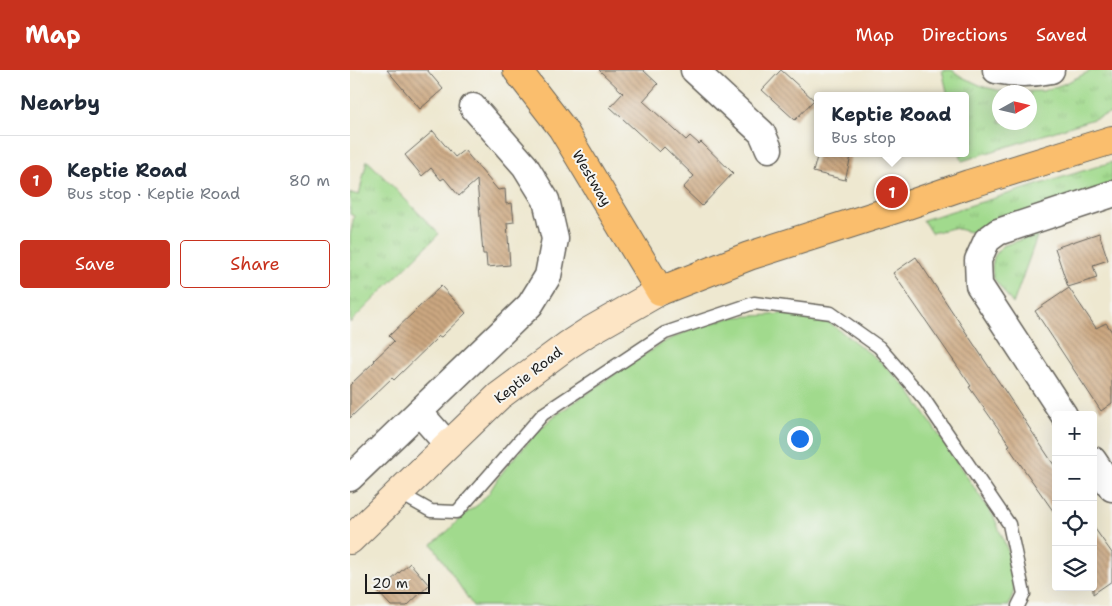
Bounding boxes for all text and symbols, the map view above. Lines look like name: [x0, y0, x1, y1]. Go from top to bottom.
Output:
text: Map: [25, 19, 81, 51]
text: Map: [856, 23, 894, 47]
text: Directions: [922, 23, 1008, 47]
text: Saved: [1036, 23, 1087, 47]
north arrow: [992, 85, 1037, 130]
text: Nearby: [20, 89, 100, 117]
popup: [814, 92, 969, 157]
text: Keptie Road: [831, 102, 952, 127]
text: Bus stop: [831, 127, 896, 148]
street label: Westway: [568, 147, 616, 209]
text: Keptie Road: [67, 158, 187, 183]
text: 1: [32, 170, 40, 191]
text: 80 m: [289, 170, 330, 191]
pin: 1: [876, 173, 908, 211]
text: Bus stop · Keptie Road: [67, 183, 240, 204]
button: Save: [20, 240, 170, 288]
button: Share: [180, 240, 330, 288]
street label: Keptie Road: [490, 343, 566, 407]
map controls: [1052, 411, 1097, 591]
button: +: [1052, 411, 1097, 456]
your location: [787, 426, 813, 452]
button: −: [1052, 456, 1097, 501]
button: locate: [1052, 501, 1097, 546]
button: layers: [1052, 546, 1097, 591]
scale bar: [365, 571, 430, 594]
text: 20 m: [372, 574, 408, 592]

